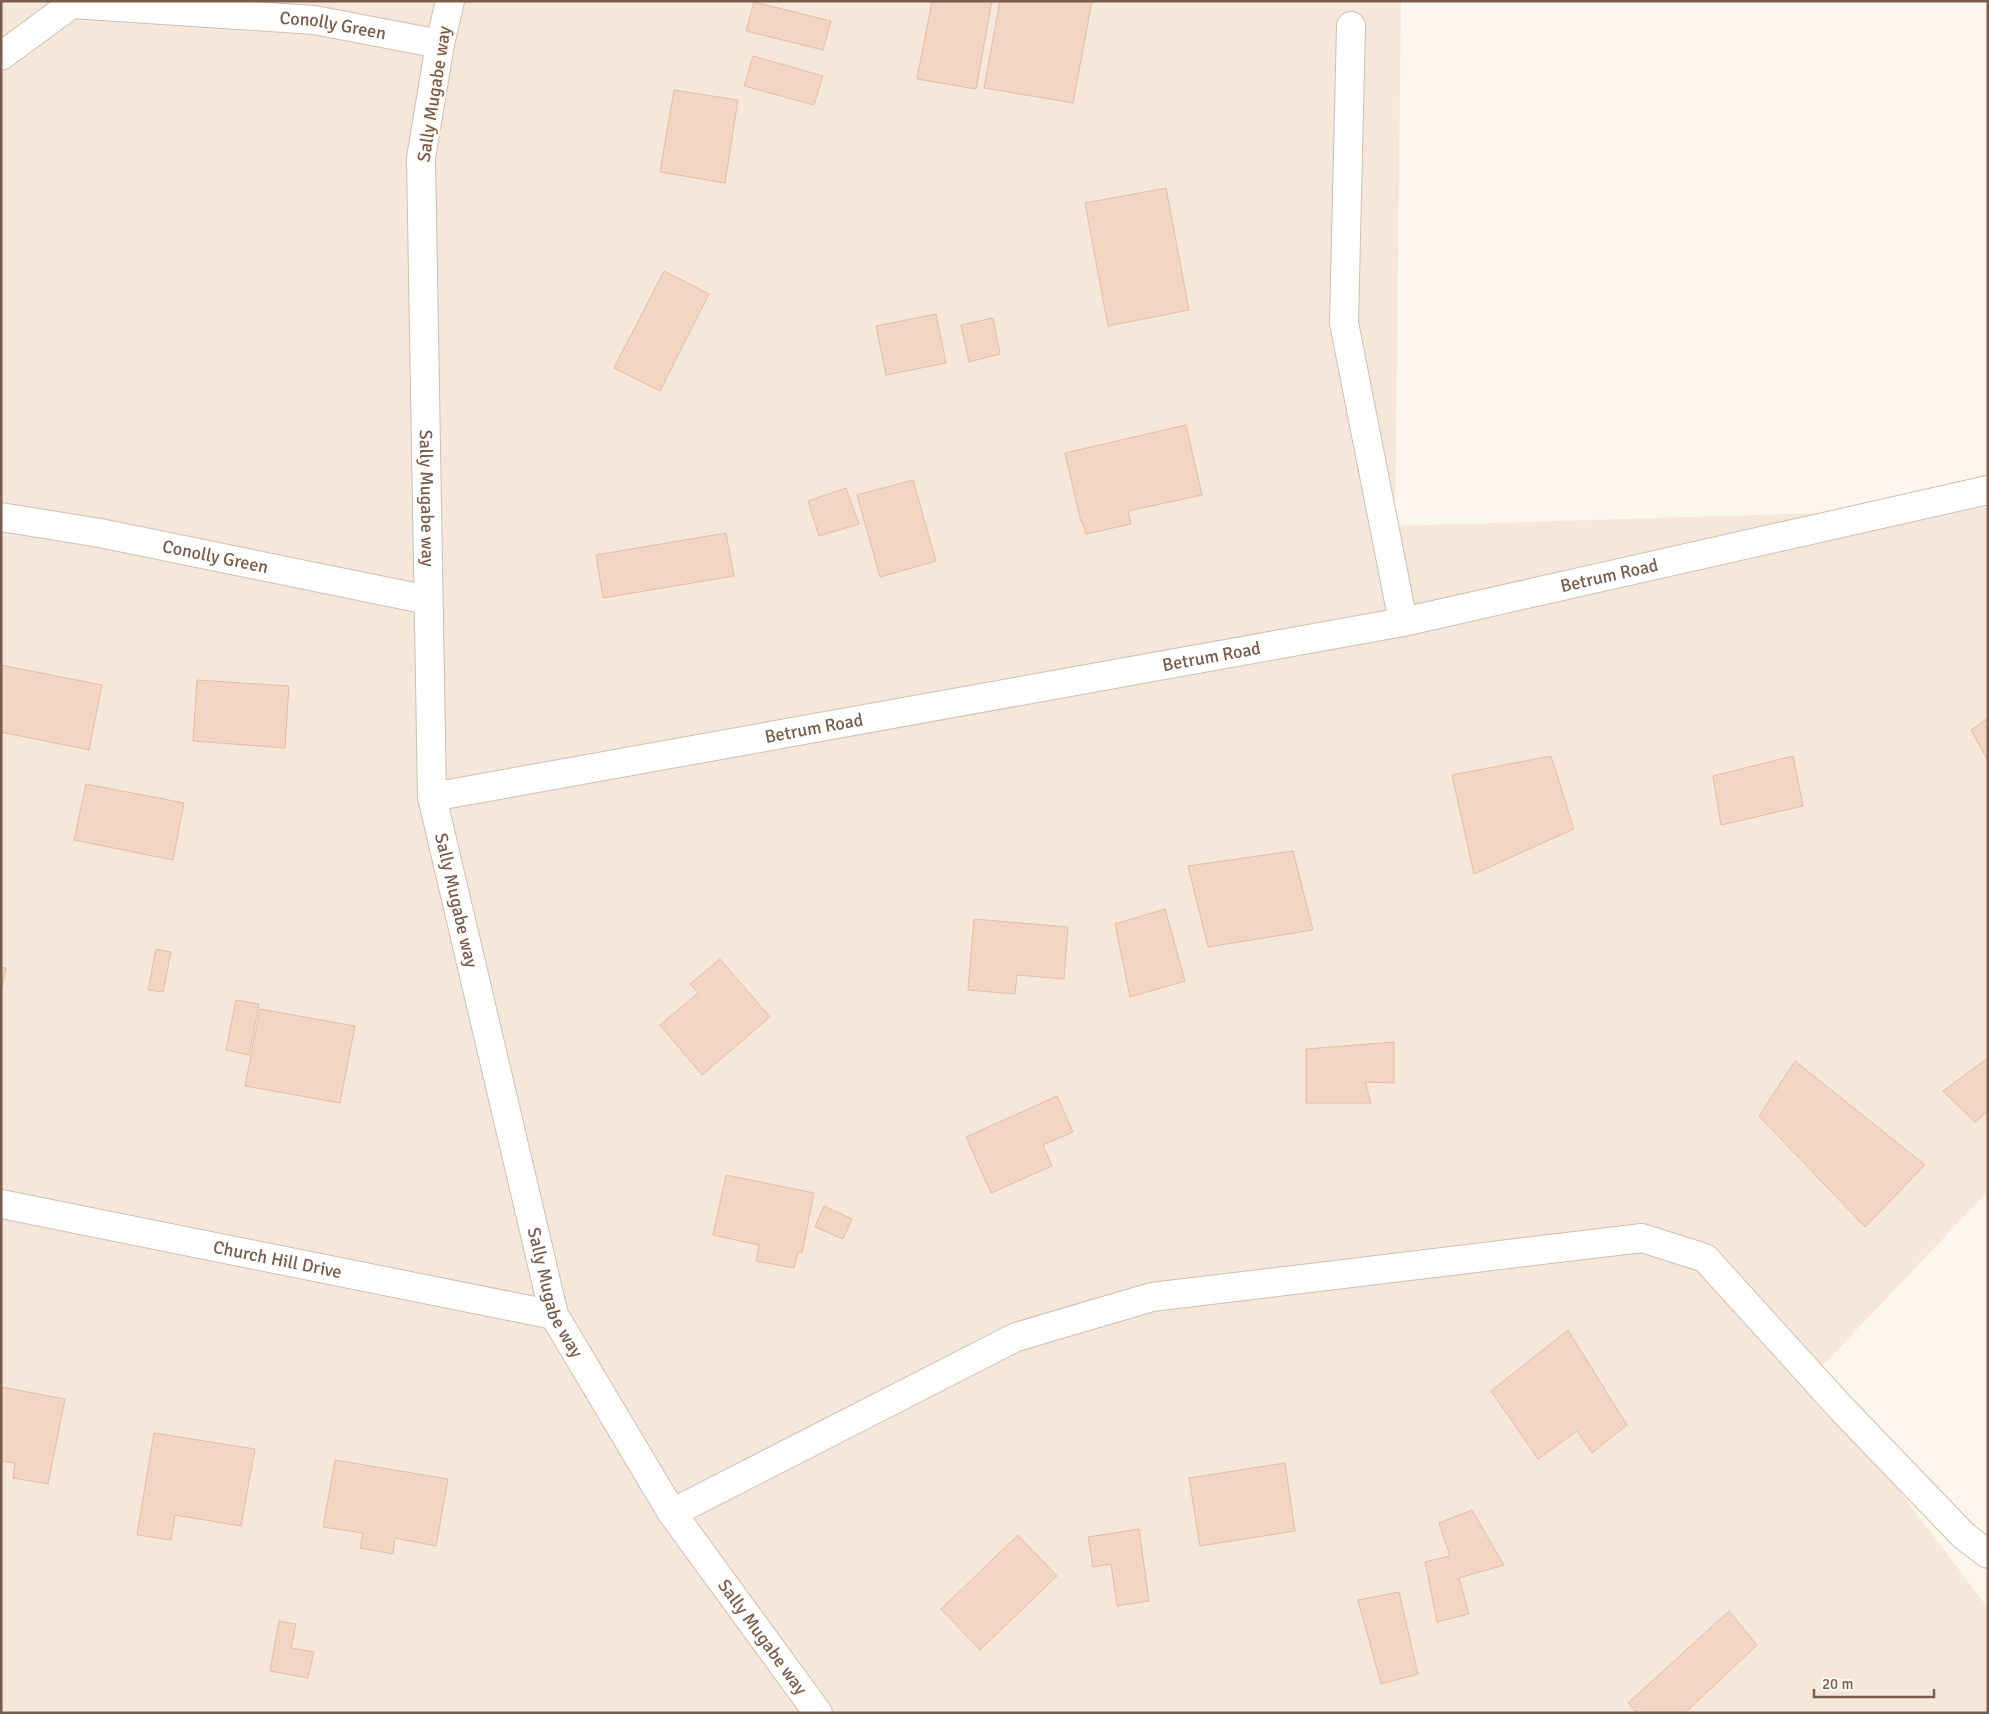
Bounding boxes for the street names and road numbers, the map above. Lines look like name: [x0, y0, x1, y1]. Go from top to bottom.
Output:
street label: Conolly Green: [279, 7, 388, 45]
street label: Sally Mugabe way: [412, 24, 456, 164]
street label: Sally Mugabe way: [415, 429, 439, 568]
street label: Conolly Green: [160, 535, 270, 578]
street label: Betrum Road: [1558, 554, 1660, 597]
street label: Betrum Road: [1160, 637, 1262, 676]
street label: Betrum Road: [763, 709, 865, 748]
street label: Sally Mugabe way: [430, 831, 483, 970]
street label: Sally Mugabe way: [523, 1225, 588, 1362]
street label: Church Hill Drive: [211, 1236, 344, 1283]
street label: Sally Mugabe way: [713, 1575, 812, 1699]

